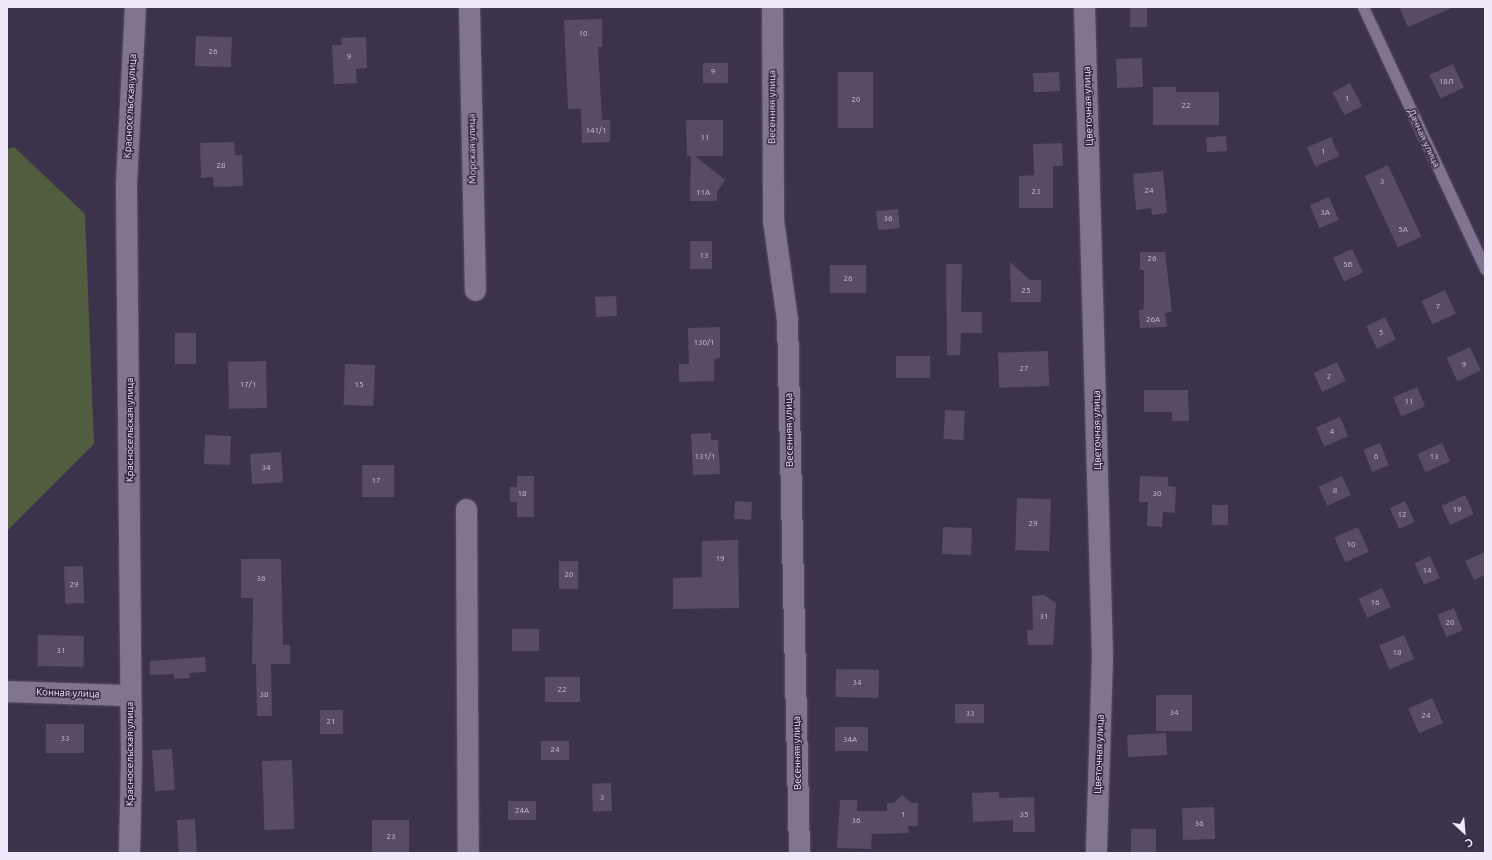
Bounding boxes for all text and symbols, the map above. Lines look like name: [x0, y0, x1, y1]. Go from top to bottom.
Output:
house number: 10: [578, 29, 588, 39]
house number: 26: [208, 47, 218, 57]
house number: 9: [347, 52, 351, 62]
street label: Красносельская улица: [121, 53, 139, 159]
street label: Цветочная улица: [1081, 66, 1095, 146]
house number: 9: [711, 67, 715, 77]
street label: Весенняя улица: [766, 70, 778, 144]
house number: 18Л: [1439, 77, 1453, 87]
house number: 1: [1345, 94, 1349, 104]
house number: 20: [851, 95, 861, 105]
house number: 22: [1181, 101, 1191, 111]
street label: Дачная улица: [1405, 107, 1443, 169]
street label: Морская улица: [465, 114, 479, 184]
house number: 141/1: [586, 126, 606, 136]
house number: 11: [700, 133, 710, 143]
house number: 1: [1321, 147, 1325, 157]
house number: 28: [216, 161, 226, 171]
house number: 3: [1380, 177, 1384, 187]
house number: 24: [1144, 186, 1154, 196]
house number: 23: [1031, 187, 1041, 197]
house number: 11А: [696, 188, 710, 198]
house number: 3А: [1320, 208, 1330, 218]
house number: 36: [883, 214, 893, 224]
house number: 5А: [1398, 225, 1408, 235]
house number: 13: [699, 251, 709, 261]
house number: 26: [1147, 254, 1157, 264]
house number: 5Б: [1343, 260, 1353, 270]
house number: 26: [843, 274, 853, 284]
house number: 25: [1021, 286, 1031, 296]
house number: 7: [1436, 302, 1440, 312]
house number: 26А: [1146, 315, 1160, 325]
house number: 5: [1379, 328, 1383, 338]
house number: 130/1: [694, 338, 714, 348]
house number: 9: [1462, 360, 1466, 370]
house number: 27: [1019, 364, 1029, 374]
house number: 2: [1327, 372, 1331, 382]
street label: Красносельская улица: [124, 378, 136, 482]
house number: 17/1: [240, 380, 256, 390]
house number: 15: [354, 380, 364, 390]
street label: Цветочная улица: [1090, 390, 1104, 470]
street label: Весенняя улица: [782, 393, 796, 467]
house number: 11: [1404, 397, 1414, 407]
house number: 4: [1330, 427, 1334, 437]
house number: 131/1: [695, 452, 715, 462]
house number: 6: [1374, 452, 1378, 462]
house number: 13: [1429, 452, 1439, 462]
house number: 34: [261, 463, 271, 473]
house number: 17: [371, 476, 381, 486]
house number: 8: [1333, 486, 1337, 496]
house number: 18: [517, 489, 527, 499]
house number: 30: [1152, 489, 1162, 499]
house number: 19: [1452, 505, 1462, 515]
house number: 12: [1397, 510, 1407, 520]
house number: 29: [1028, 519, 1038, 529]
house number: 10: [1346, 540, 1356, 550]
house number: 19: [715, 554, 725, 564]
house number: 14: [1422, 566, 1432, 576]
house number: 20: [564, 570, 574, 580]
house number: 36: [256, 574, 266, 584]
house number: 29: [69, 580, 79, 590]
house number: 16: [1370, 598, 1380, 608]
house number: 31: [1039, 612, 1049, 622]
house number: 20: [1445, 618, 1455, 628]
house number: 31: [56, 646, 66, 656]
house number: 18: [1392, 648, 1402, 658]
house number: 34: [852, 678, 862, 688]
house number: 22: [557, 685, 567, 695]
street label: Конная улица: [36, 686, 100, 700]
house number: 38: [259, 690, 269, 700]
street label: Красносельская улица: [124, 702, 136, 806]
house number: 34: [1169, 708, 1179, 718]
house number: 33: [965, 709, 975, 719]
house number: 24: [1421, 711, 1431, 721]
street label: Цветочная улица: [1092, 714, 1106, 794]
street label: Весенняя улица: [790, 716, 804, 790]
house number: 21: [326, 717, 336, 727]
house number: 33: [60, 734, 70, 744]
house number: 34А: [843, 735, 857, 745]
house number: 24: [550, 745, 560, 755]
house number: 3: [600, 793, 604, 803]
house number: 24А: [515, 806, 529, 816]
house number: 1: [901, 810, 905, 820]
house number: 35: [1019, 810, 1029, 820]
north arrow: [1444, 812, 1484, 852]
house number: 36: [851, 816, 861, 826]
house number: 36: [1194, 819, 1204, 829]
house number: 23: [386, 832, 396, 842]
text: С: [1463, 836, 1475, 850]

